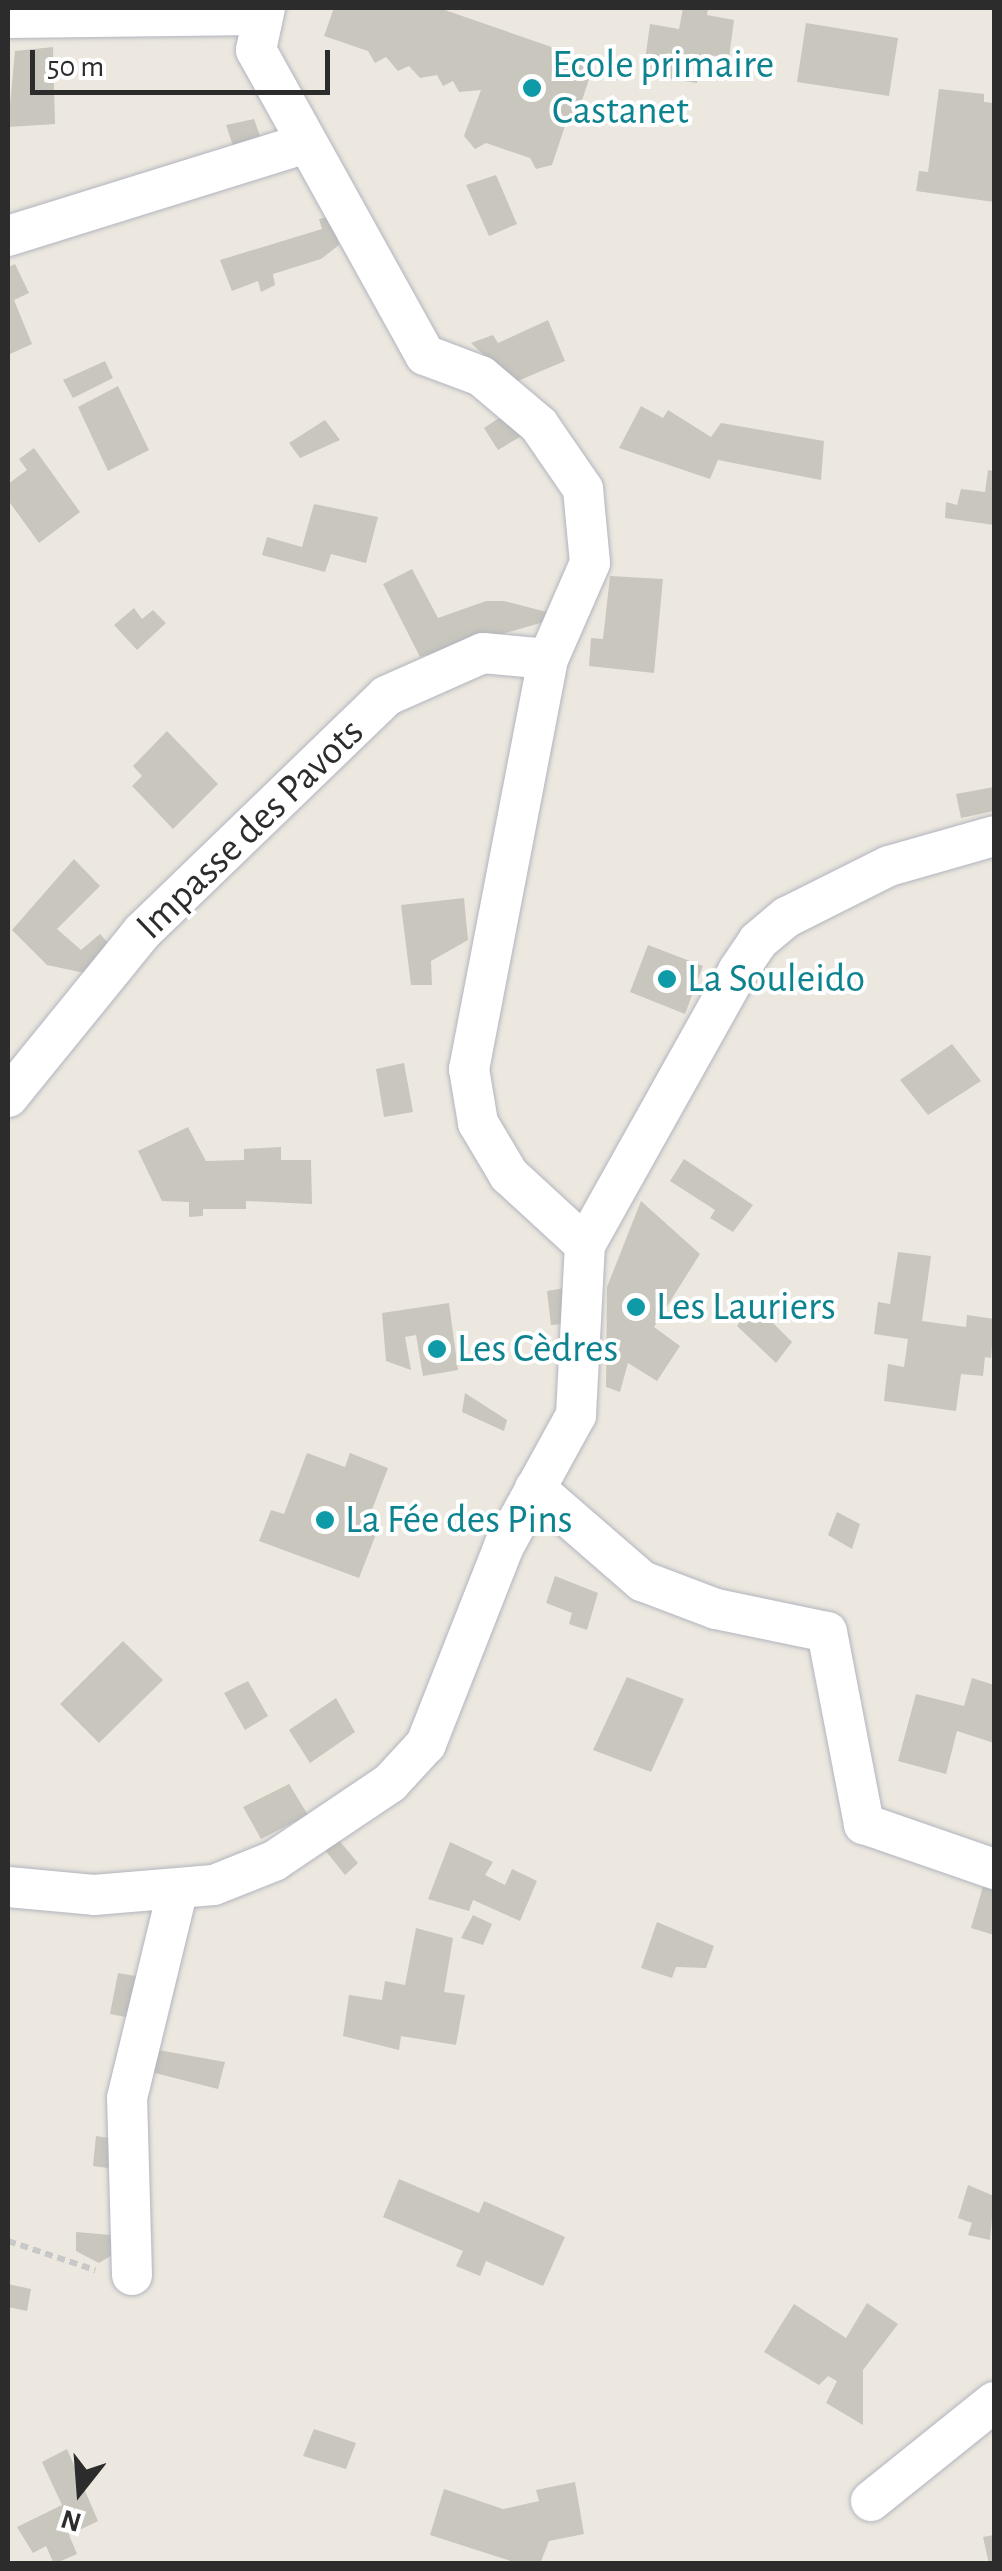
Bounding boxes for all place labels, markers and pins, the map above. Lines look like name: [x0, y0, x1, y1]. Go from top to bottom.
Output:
place label: Ecole primaire Castanet: [552, 41, 774, 135]
marker: Ecole primaire Castanet: [521, 77, 543, 99]
place label: La Souleido: [687, 955, 865, 1003]
marker: La Souleido: [656, 968, 678, 990]
place label: Les Lauriers: [656, 1283, 836, 1331]
marker: Les Lauriers: [625, 1296, 647, 1318]
place label: Les Cèdres: [457, 1325, 618, 1373]
marker: Les Cèdres: [426, 1338, 448, 1360]
place label: La Fée des Pins: [345, 1496, 573, 1544]
marker: La Fée des Pins: [314, 1509, 336, 1531]

